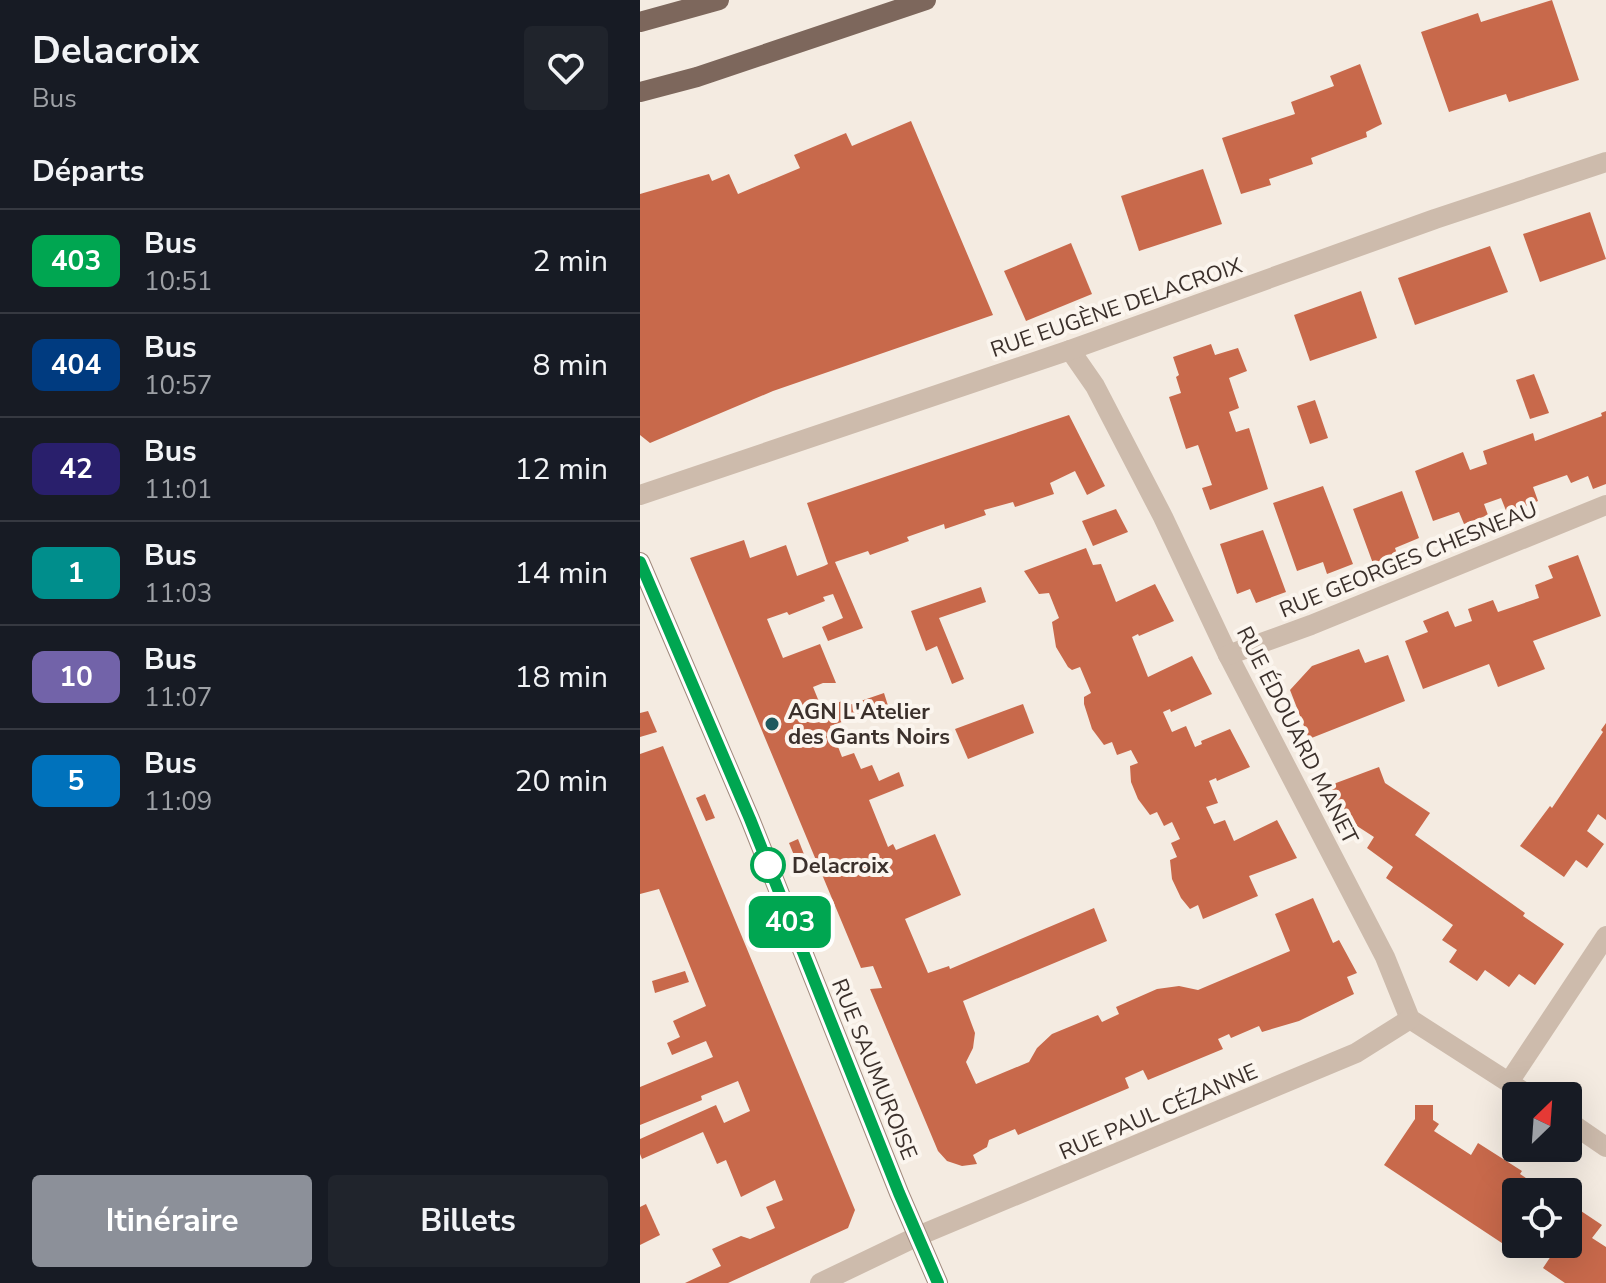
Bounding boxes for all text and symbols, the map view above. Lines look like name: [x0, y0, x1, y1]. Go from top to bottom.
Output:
text: Delacroix: [32, 25, 199, 76]
button: heart: [524, 26, 608, 110]
text: Bus: [32, 81, 77, 116]
text: Départs: [32, 151, 144, 192]
text: Bus: [144, 223, 197, 264]
text: 2 min: [533, 241, 608, 282]
text: 403: [51, 242, 101, 280]
street label: RUE EUGÈNE DELACROIX: [987, 251, 1247, 365]
text: 10:51: [144, 264, 212, 299]
text: Bus: [144, 327, 197, 368]
text: 8 min: [533, 345, 608, 386]
text: 404: [51, 346, 101, 384]
text: 10:57: [144, 368, 212, 403]
text: Bus: [144, 431, 197, 472]
text: 12 min: [515, 449, 608, 490]
text: 42: [59, 450, 93, 488]
text: 11:01: [144, 472, 212, 507]
street label: RUE GEORGES CHESNEAU: [1275, 494, 1542, 625]
text: Bus: [144, 535, 197, 576]
text: 14 min: [515, 553, 608, 594]
text: 1: [68, 554, 84, 592]
text: 11:03: [144, 576, 212, 611]
street label: RUE ÉDOUARD MANET: [1229, 621, 1365, 850]
text: Bus: [144, 639, 197, 680]
text: 18 min: [515, 657, 608, 698]
text: 10: [59, 658, 93, 696]
text: 11:07: [144, 680, 212, 715]
place label: AGN L'Atelier des Gants Noirs: [788, 697, 950, 752]
marker: AGN L'Atelier des Gants Noirs: [763, 715, 781, 733]
text: Bus: [144, 743, 197, 784]
text: 20 min: [515, 761, 608, 802]
text: 5: [68, 762, 84, 800]
text: 11:09: [144, 784, 212, 819]
marker: Delacroix: [751, 848, 785, 882]
place label: Delacroix: [792, 851, 890, 881]
line badge: 403: [744, 896, 836, 948]
text: 403: [765, 903, 815, 941]
street label: RUE SAUMUROISE: [824, 974, 924, 1164]
street label: RUE PAUL CÉZANNE: [1055, 1057, 1262, 1167]
north arrow: [1502, 1082, 1582, 1162]
map controls: [1502, 1082, 1582, 1258]
button: Itinéraire: [32, 1175, 312, 1267]
button: Billets: [328, 1175, 608, 1267]
button: locate: [1502, 1178, 1582, 1258]

